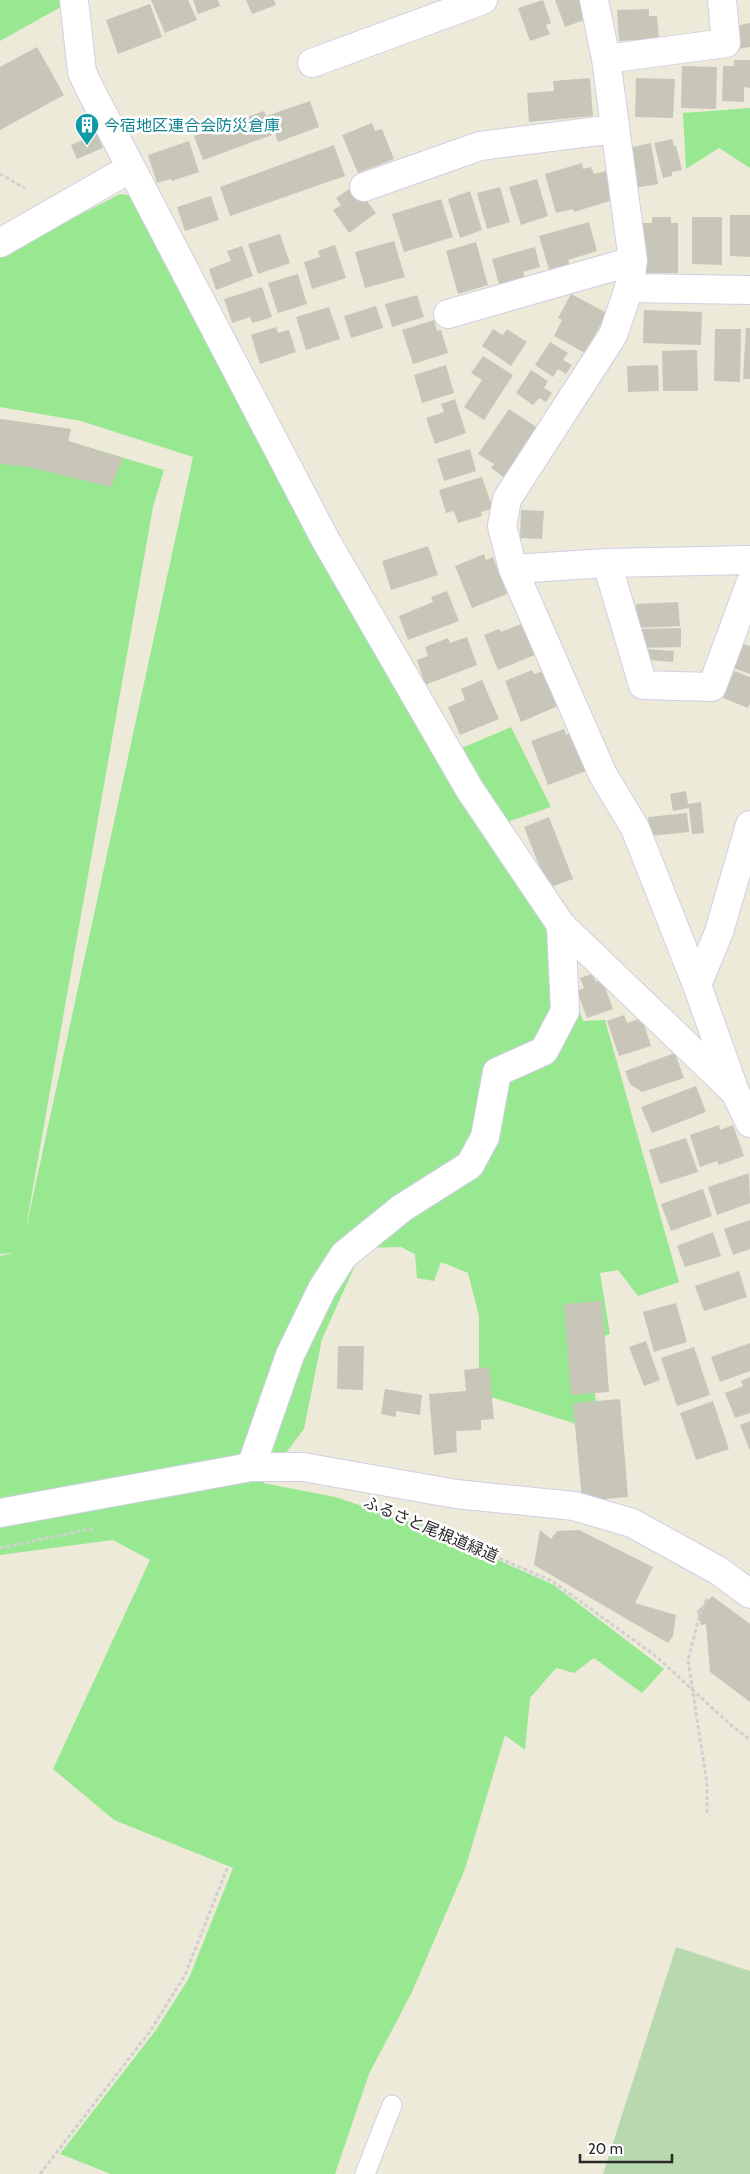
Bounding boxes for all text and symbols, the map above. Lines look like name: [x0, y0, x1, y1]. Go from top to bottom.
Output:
building icon: 今宿地区連合会防災倉庫: [74, 112, 100, 146]
place label: 今宿地区連合会防災倉庫: [104, 116, 280, 135]
street label: ふるさと尾根道緑道: [361, 1492, 501, 1566]
scale bar: [580, 2132, 672, 2164]
text: 20 m: [588, 2140, 623, 2158]

